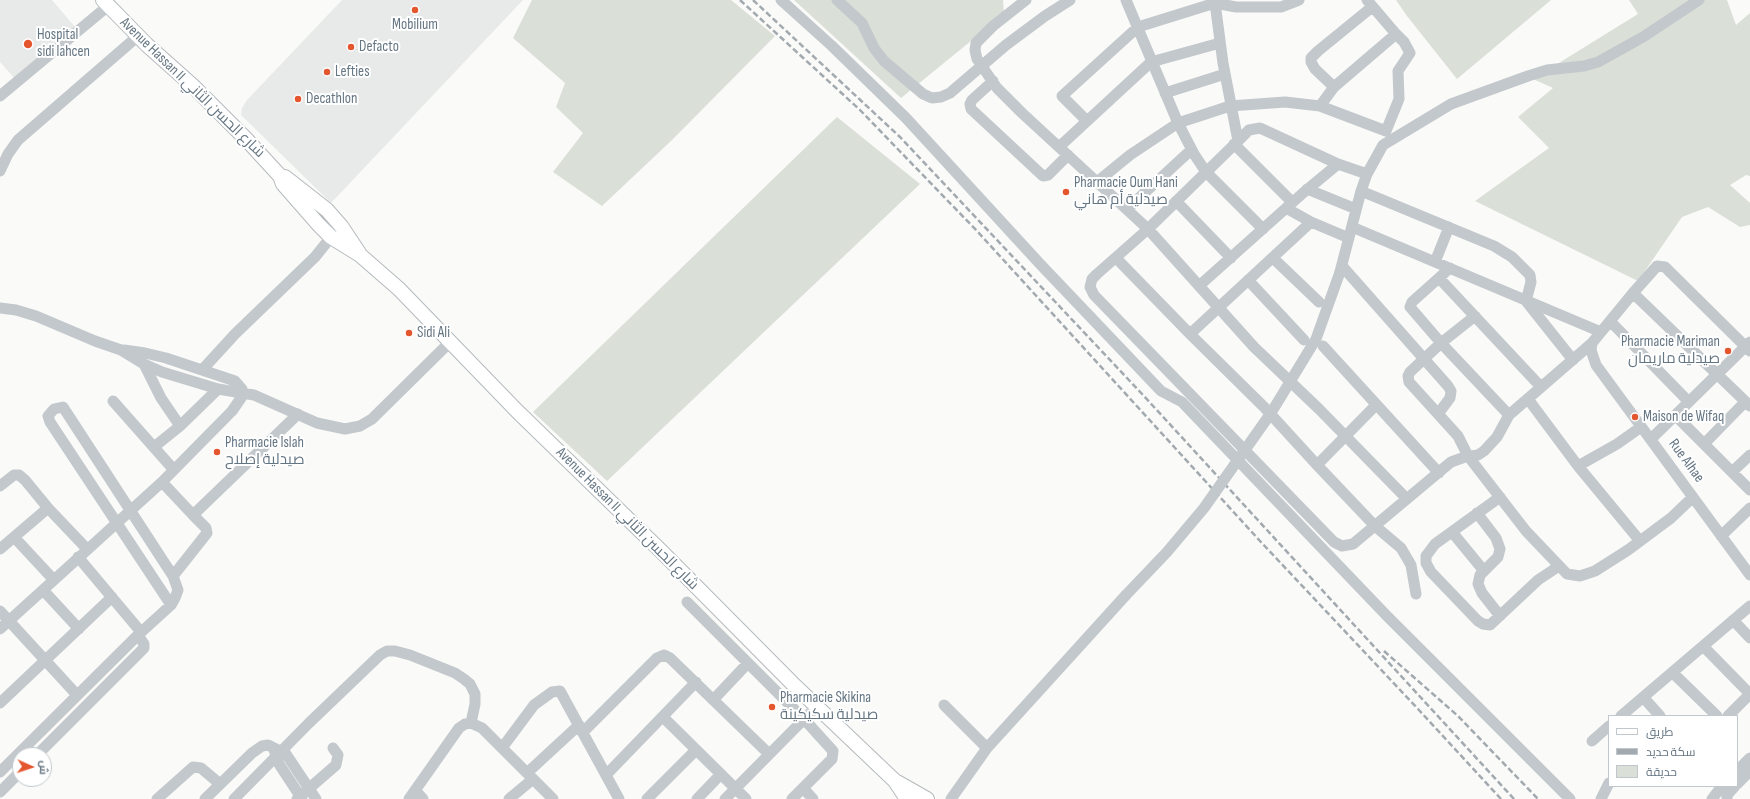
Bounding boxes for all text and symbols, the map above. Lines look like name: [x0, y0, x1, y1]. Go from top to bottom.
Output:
marker: Mobilium: [410, 5, 420, 15]
street label: Avenue Hassan II شارع الحسن الثاني: [116, 14, 268, 162]
place label: Mobilium: [392, 16, 438, 34]
place label: Hospital sidi lahcen: [37, 26, 90, 61]
marker: Hospital sidi lahcen: [22, 38, 34, 50]
place label: Defacto: [359, 38, 399, 56]
marker: Defacto: [346, 42, 356, 52]
place label: Lefties: [335, 63, 370, 81]
marker: Lefties: [322, 67, 332, 77]
place label: Decathlon: [306, 90, 357, 108]
marker: Decathlon: [293, 94, 303, 104]
place label: Pharmacie Oum Hani صيدلية أم هاني: [1074, 174, 1178, 209]
marker: Pharmacie Oum Hani صيدلية أم هاني: [1061, 187, 1071, 197]
place label: Sidi Ali: [417, 324, 450, 342]
marker: Sidi Ali: [404, 328, 414, 338]
place label: Pharmacie Mariman صيدلية ماريمان: [1621, 333, 1720, 368]
marker: Pharmacie Mariman صيدلية ماريمان: [1723, 346, 1733, 356]
place label: Maison de Wifaq: [1643, 408, 1724, 426]
marker: Maison de Wifaq: [1630, 412, 1640, 422]
place label: Pharmacie Islah صيدلية إصلاح: [225, 434, 304, 469]
street label: Rue Alhae: [1664, 436, 1708, 486]
street label: Avenue Hassan II شارع الحسن الثاني: [552, 444, 702, 594]
marker: Pharmacie Islah صيدلية إصلاح: [212, 447, 222, 457]
place label: Pharmacie Skikina صيدلية سكيكينة: [780, 689, 878, 724]
marker: Pharmacie Skikina صيدلية سكيكينة: [767, 702, 777, 712]
legend: [1608, 715, 1738, 787]
text: طريق: [1646, 725, 1673, 740]
text: سكة حديد: [1646, 745, 1695, 760]
north arrow: [12, 747, 52, 787]
text: ش: [37, 760, 50, 775]
text: حديقة: [1646, 765, 1677, 780]

